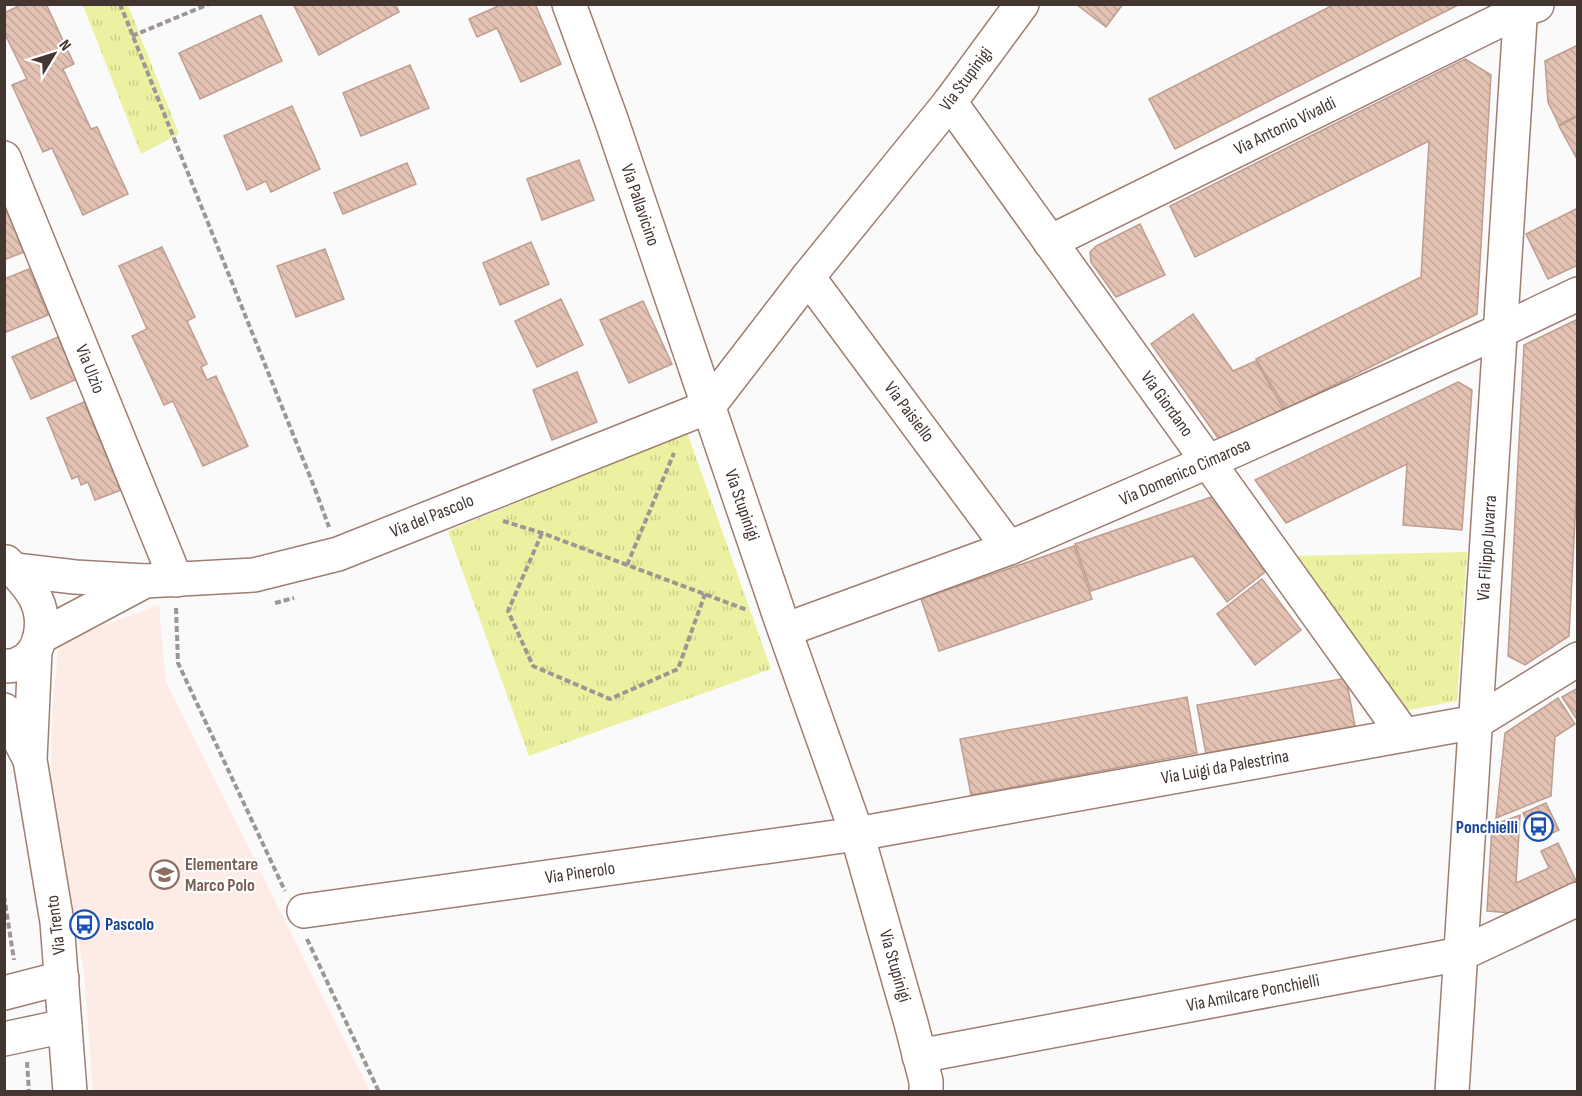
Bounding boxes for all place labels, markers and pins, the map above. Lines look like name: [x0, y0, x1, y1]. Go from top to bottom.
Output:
bus stop icon: Ponchielli: [1523, 811, 1555, 843]
place label: Ponchielli: [1456, 817, 1518, 838]
place label: Elementare Marco Polo: [185, 854, 258, 896]
school or university icon: Elementare Marco Polo: [148, 858, 180, 890]
bus stop icon: Pascolo: [68, 908, 100, 940]
place label: Pascolo: [105, 914, 154, 935]

